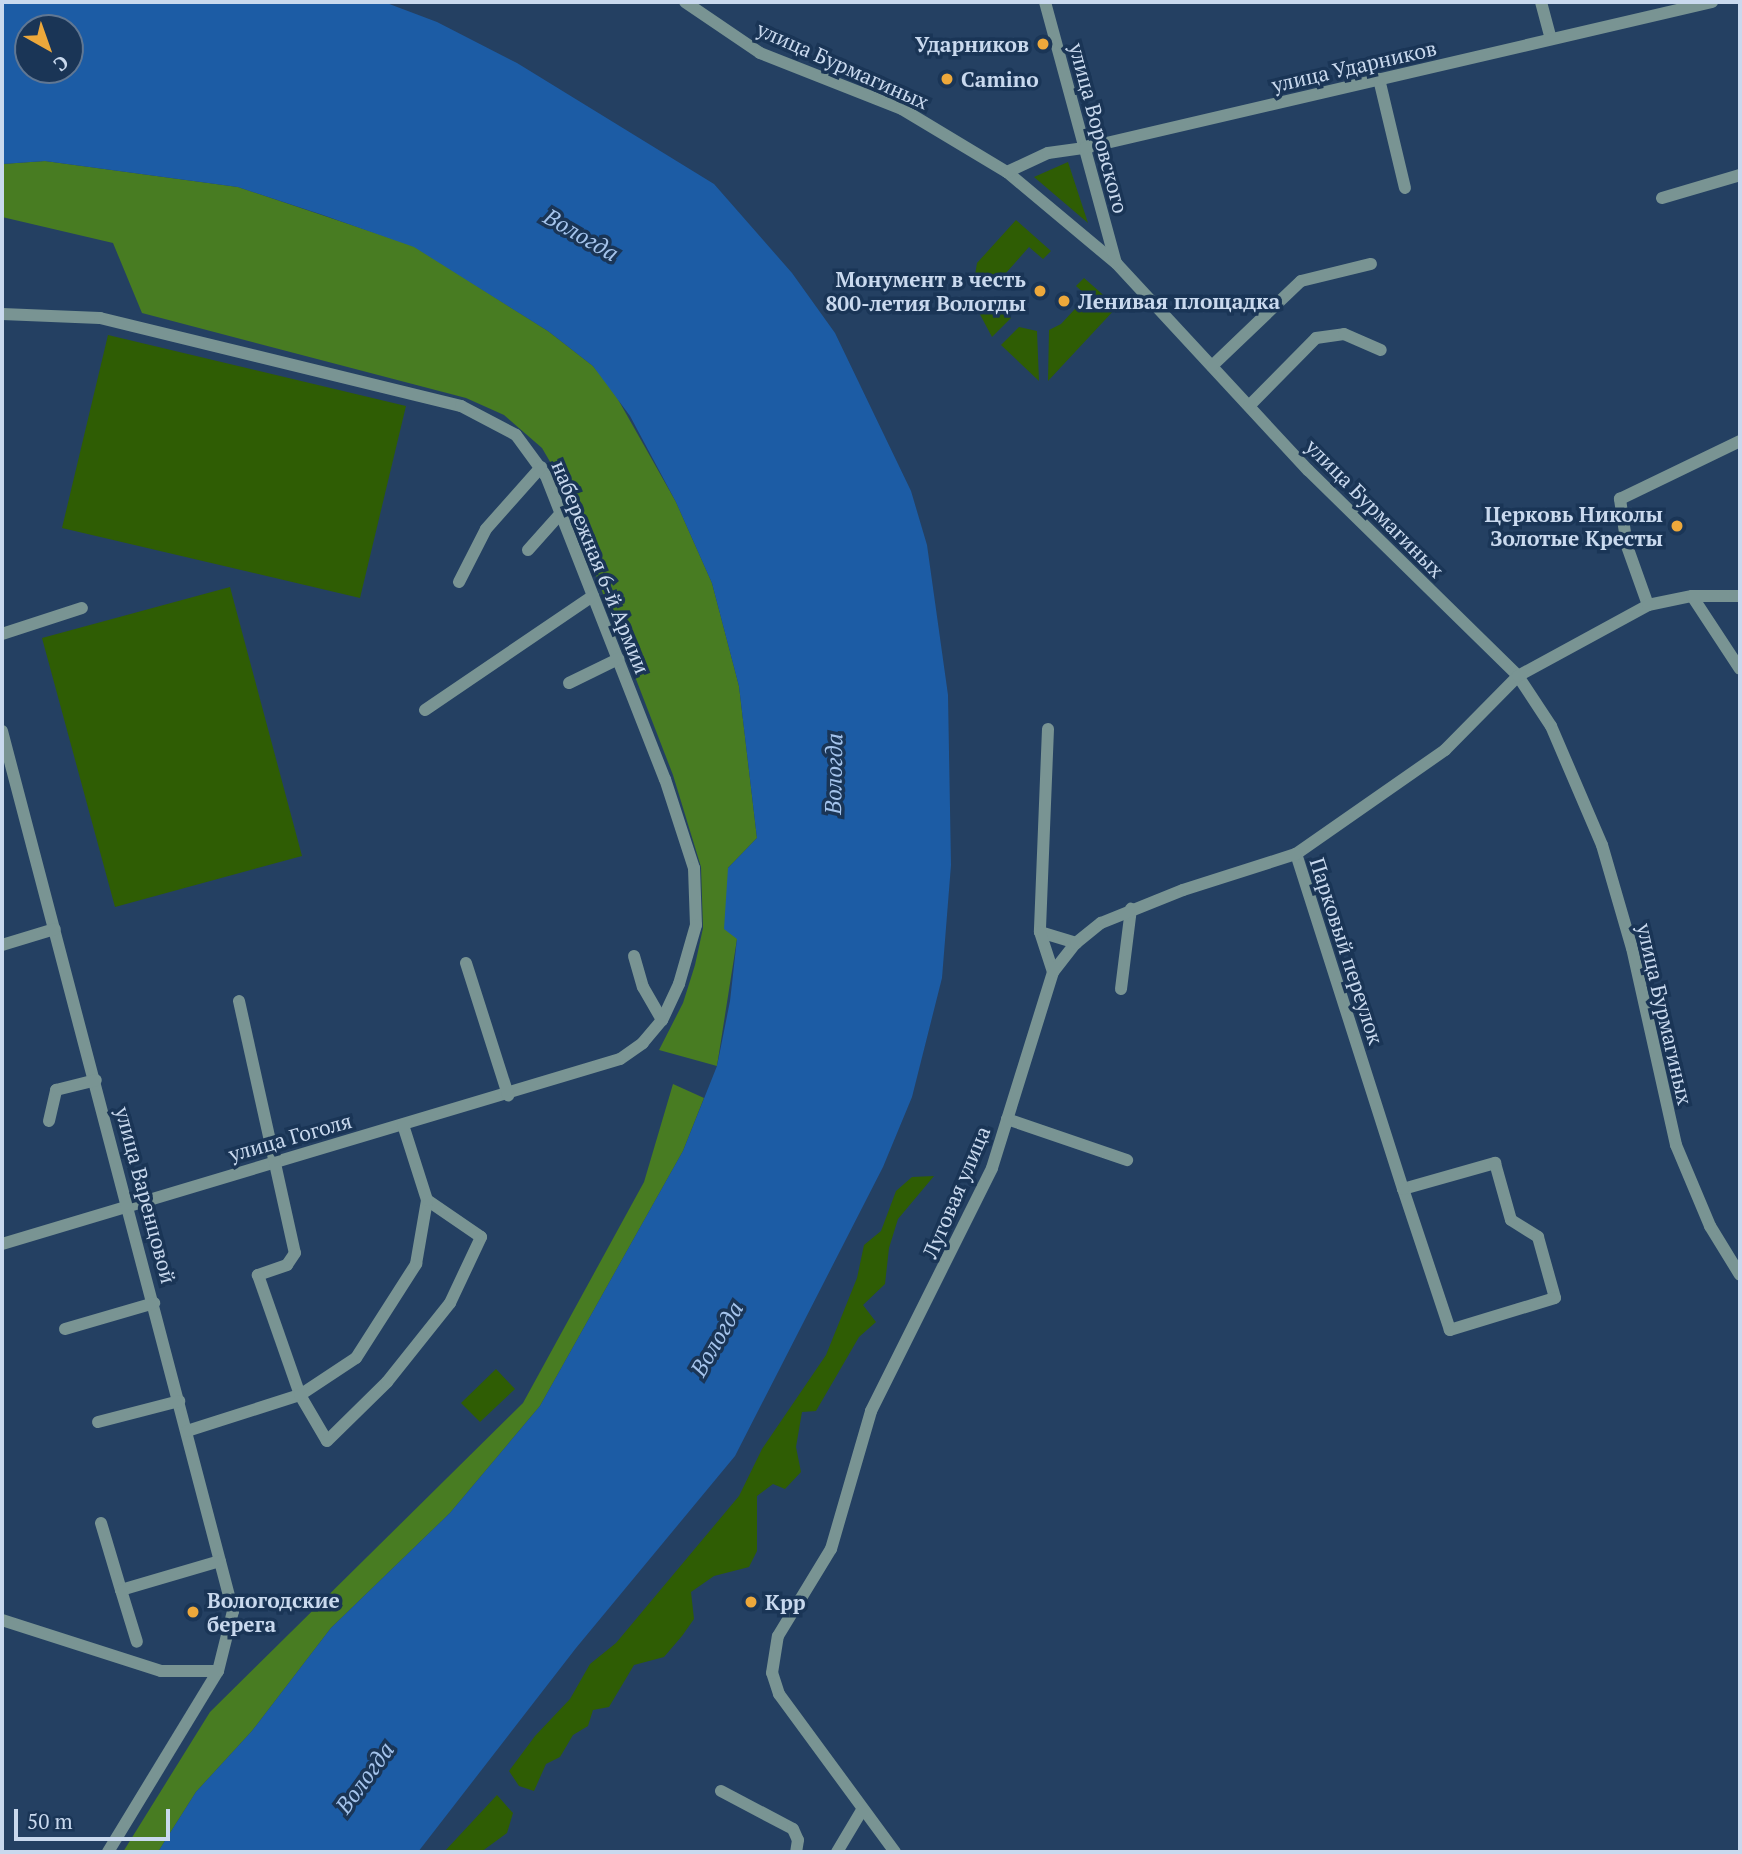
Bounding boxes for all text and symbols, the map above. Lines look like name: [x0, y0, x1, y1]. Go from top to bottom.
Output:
north arrow: [14, 14, 84, 84]
street label: улица Бурмагиных: [753, 16, 933, 114]
place label: Ударников: [915, 31, 1029, 57]
street label: улица Ударников: [1269, 35, 1439, 97]
marker: Ударников: [1035, 36, 1051, 52]
street label: улица Воровского: [1064, 40, 1134, 216]
text: С: [49, 50, 74, 77]
place label: Camino: [961, 66, 1039, 92]
marker: Camino: [939, 71, 955, 87]
water label: Вологда: [539, 203, 623, 267]
place label: Монумент в честь 800-летия Вологды: [825, 266, 1026, 316]
marker: Монумент в честь 800-летия Вологды: [1032, 283, 1048, 299]
place label: Ленивая площадка: [1078, 288, 1280, 314]
marker: Ленивая площадка: [1056, 293, 1072, 309]
street label: улица Бурмагиных: [1301, 434, 1449, 582]
street label: набережная 6-й Армии: [547, 457, 655, 677]
place label: Церковь Николы Золотые Кресты: [1484, 501, 1663, 551]
marker: Церковь Николы Золотые Кресты: [1669, 518, 1685, 534]
water label: Вологда: [819, 733, 849, 815]
street label: Парковый переулок: [1305, 854, 1389, 1048]
street label: улица Бурмагиных: [1632, 921, 1698, 1107]
street label: улица Варенцовой: [110, 1104, 182, 1286]
street label: улица Гоголя: [226, 1107, 354, 1167]
street label: Луговая улица: [917, 1122, 995, 1262]
water label: Вологда: [685, 1297, 749, 1381]
place label: Вологодские берега: [207, 1587, 340, 1637]
place label: Kpp: [765, 1589, 805, 1615]
marker: Kpp: [743, 1594, 759, 1610]
marker: Вологодские берега: [185, 1604, 201, 1620]
water label: Вологда: [330, 1737, 400, 1819]
scale bar: [18, 1794, 173, 1838]
text: 50 m: [27, 1807, 73, 1835]

